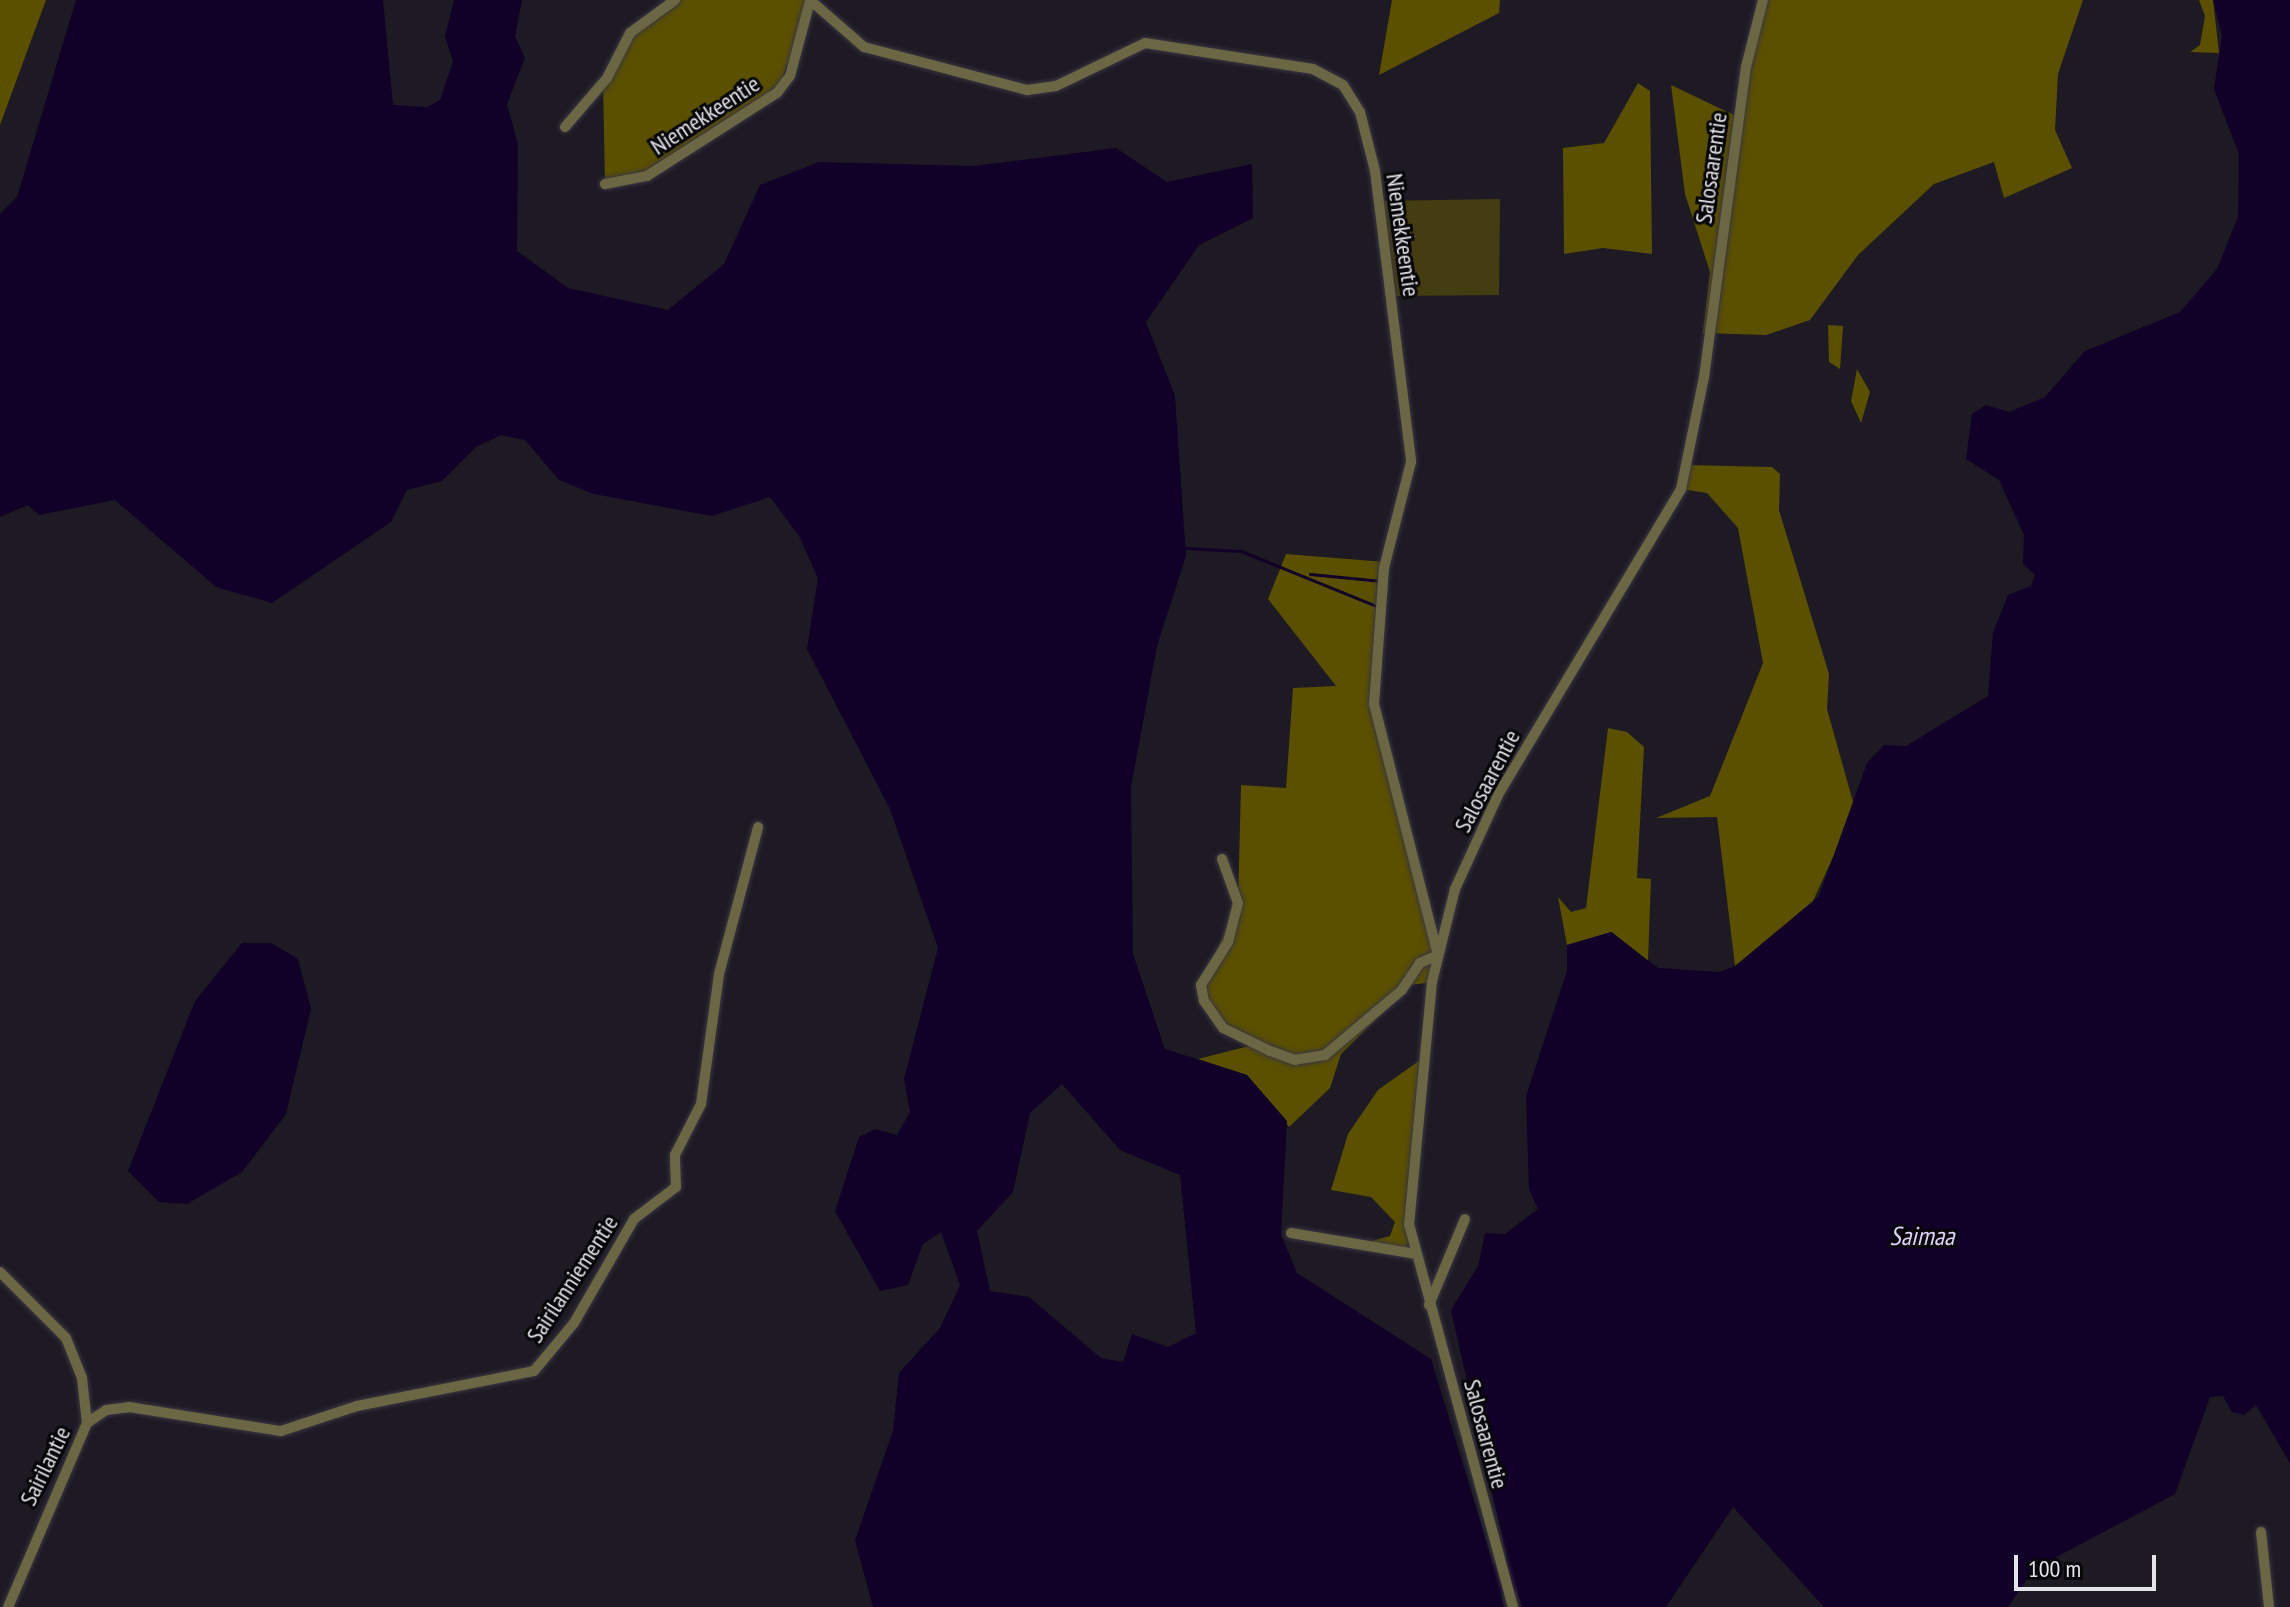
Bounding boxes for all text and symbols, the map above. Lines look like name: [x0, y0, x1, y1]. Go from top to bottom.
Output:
street label: Niemekkeentie: [645, 69, 765, 161]
street label: Salosaarentie: [1689, 111, 1733, 225]
street label: Niemekkeentie: [1380, 172, 1426, 298]
street label: Salosaarentie: [1448, 725, 1526, 837]
street label: Sairilanniementie: [520, 1210, 624, 1348]
water label: Saimaa: [1890, 1220, 1954, 1252]
street label: Salosaarentie: [1458, 1376, 1514, 1492]
street label: Sairilantie: [14, 1422, 76, 1510]
scale bar: [2018, 1539, 2160, 1589]
text: 100 m: [2028, 1553, 2081, 1584]

